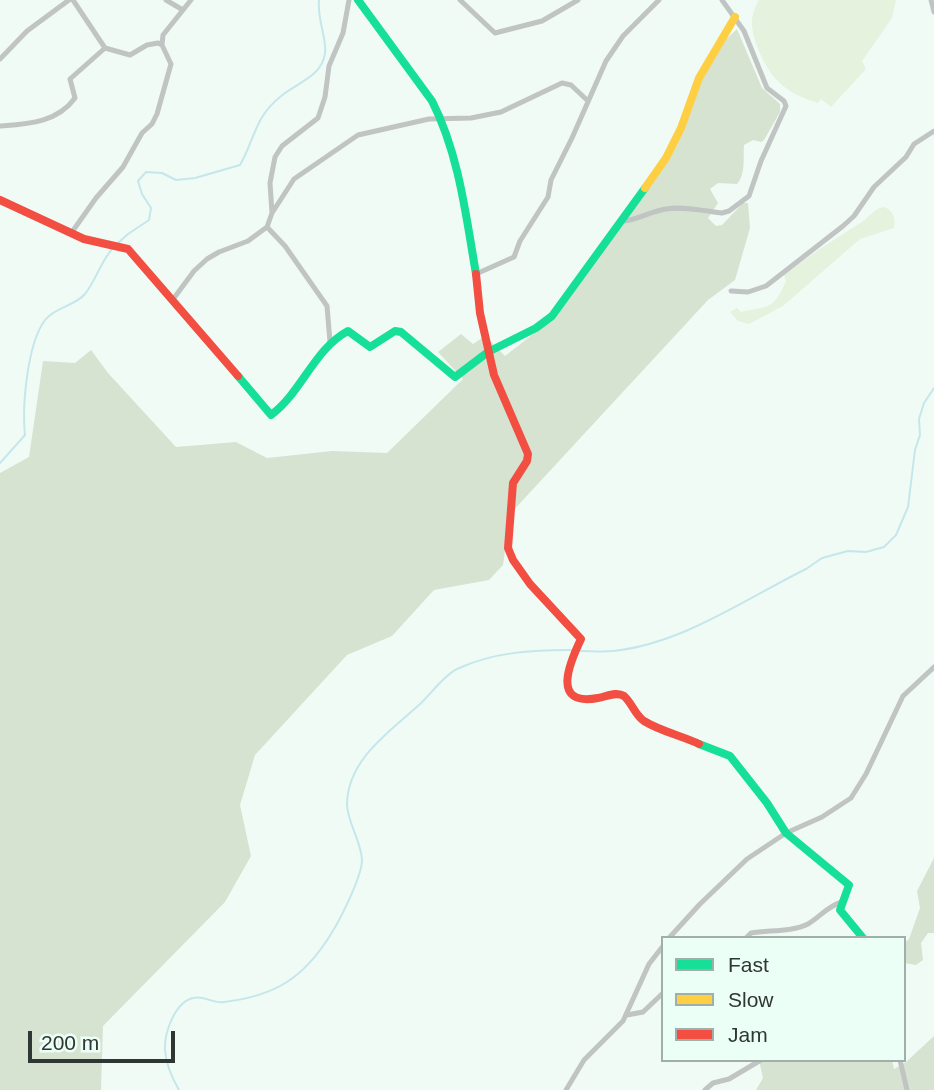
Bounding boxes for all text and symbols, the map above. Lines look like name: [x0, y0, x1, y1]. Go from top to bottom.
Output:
legend: [661, 936, 906, 1062]
text: Fast: [728, 953, 769, 976]
text: Slow: [728, 988, 774, 1011]
scale bar: [32, 1016, 178, 1060]
text: Jam: [728, 1023, 768, 1046]
text: 200 m: [41, 1031, 99, 1054]

